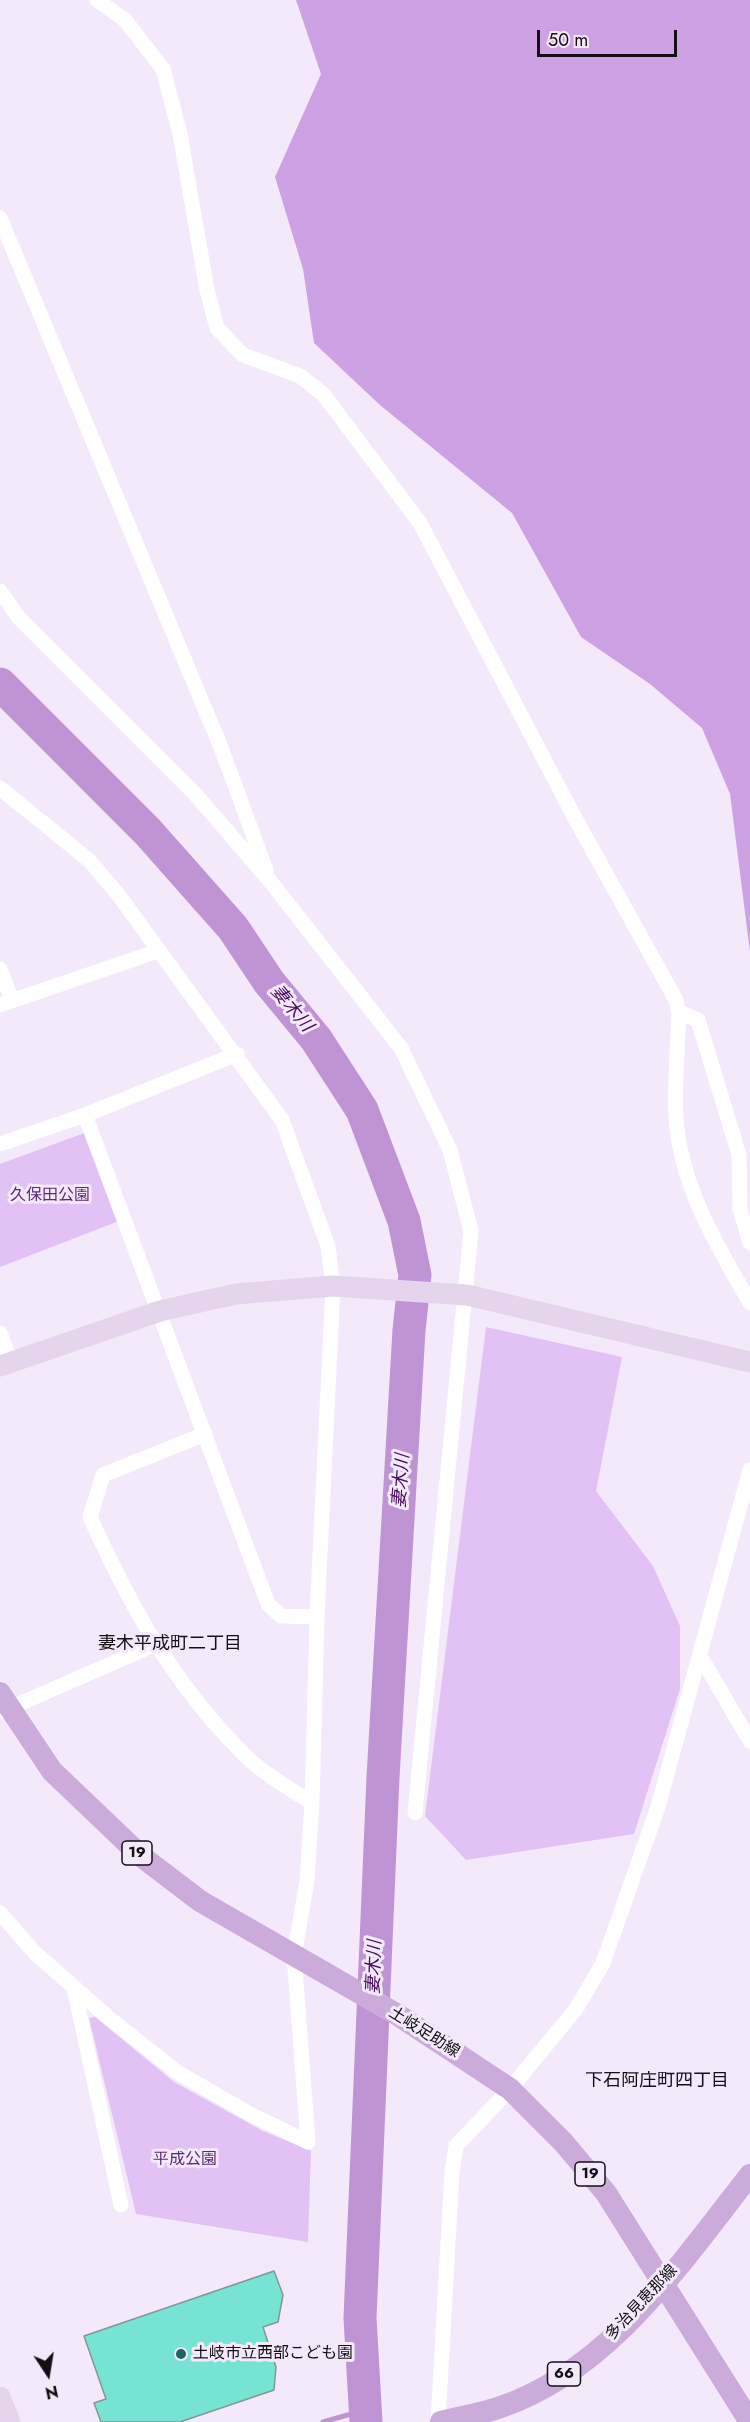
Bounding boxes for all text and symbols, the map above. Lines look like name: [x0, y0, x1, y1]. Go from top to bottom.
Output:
scale bar: [540, 18, 680, 56]
text: 50 m: [548, 27, 588, 53]
water label: 妻木川: [265, 981, 317, 1037]
park label: 久保田公園: [10, 1186, 90, 1206]
water label: 妻木川: [389, 1453, 415, 1509]
district label: 妻木平成町二丁目: [98, 1634, 242, 1656]
road number: 19: [122, 1841, 152, 1865]
water label: 妻木川: [363, 1940, 387, 1994]
street label: 土岐足助線: [385, 2004, 463, 2062]
district label: 下石阿庄町四丁目: [585, 2071, 729, 2093]
park label: 平成公園: [153, 2150, 217, 2170]
road number: 19: [575, 2162, 605, 2186]
street label: 多治見恵那線: [602, 2261, 682, 2345]
north arrow: [18, 2344, 78, 2404]
place label: 土岐市立西部こども園: [193, 2344, 353, 2364]
marker: 土岐市立西部こども園: [174, 2347, 188, 2361]
road number: 66: [548, 2362, 580, 2386]
text: N: [43, 2380, 60, 2405]

